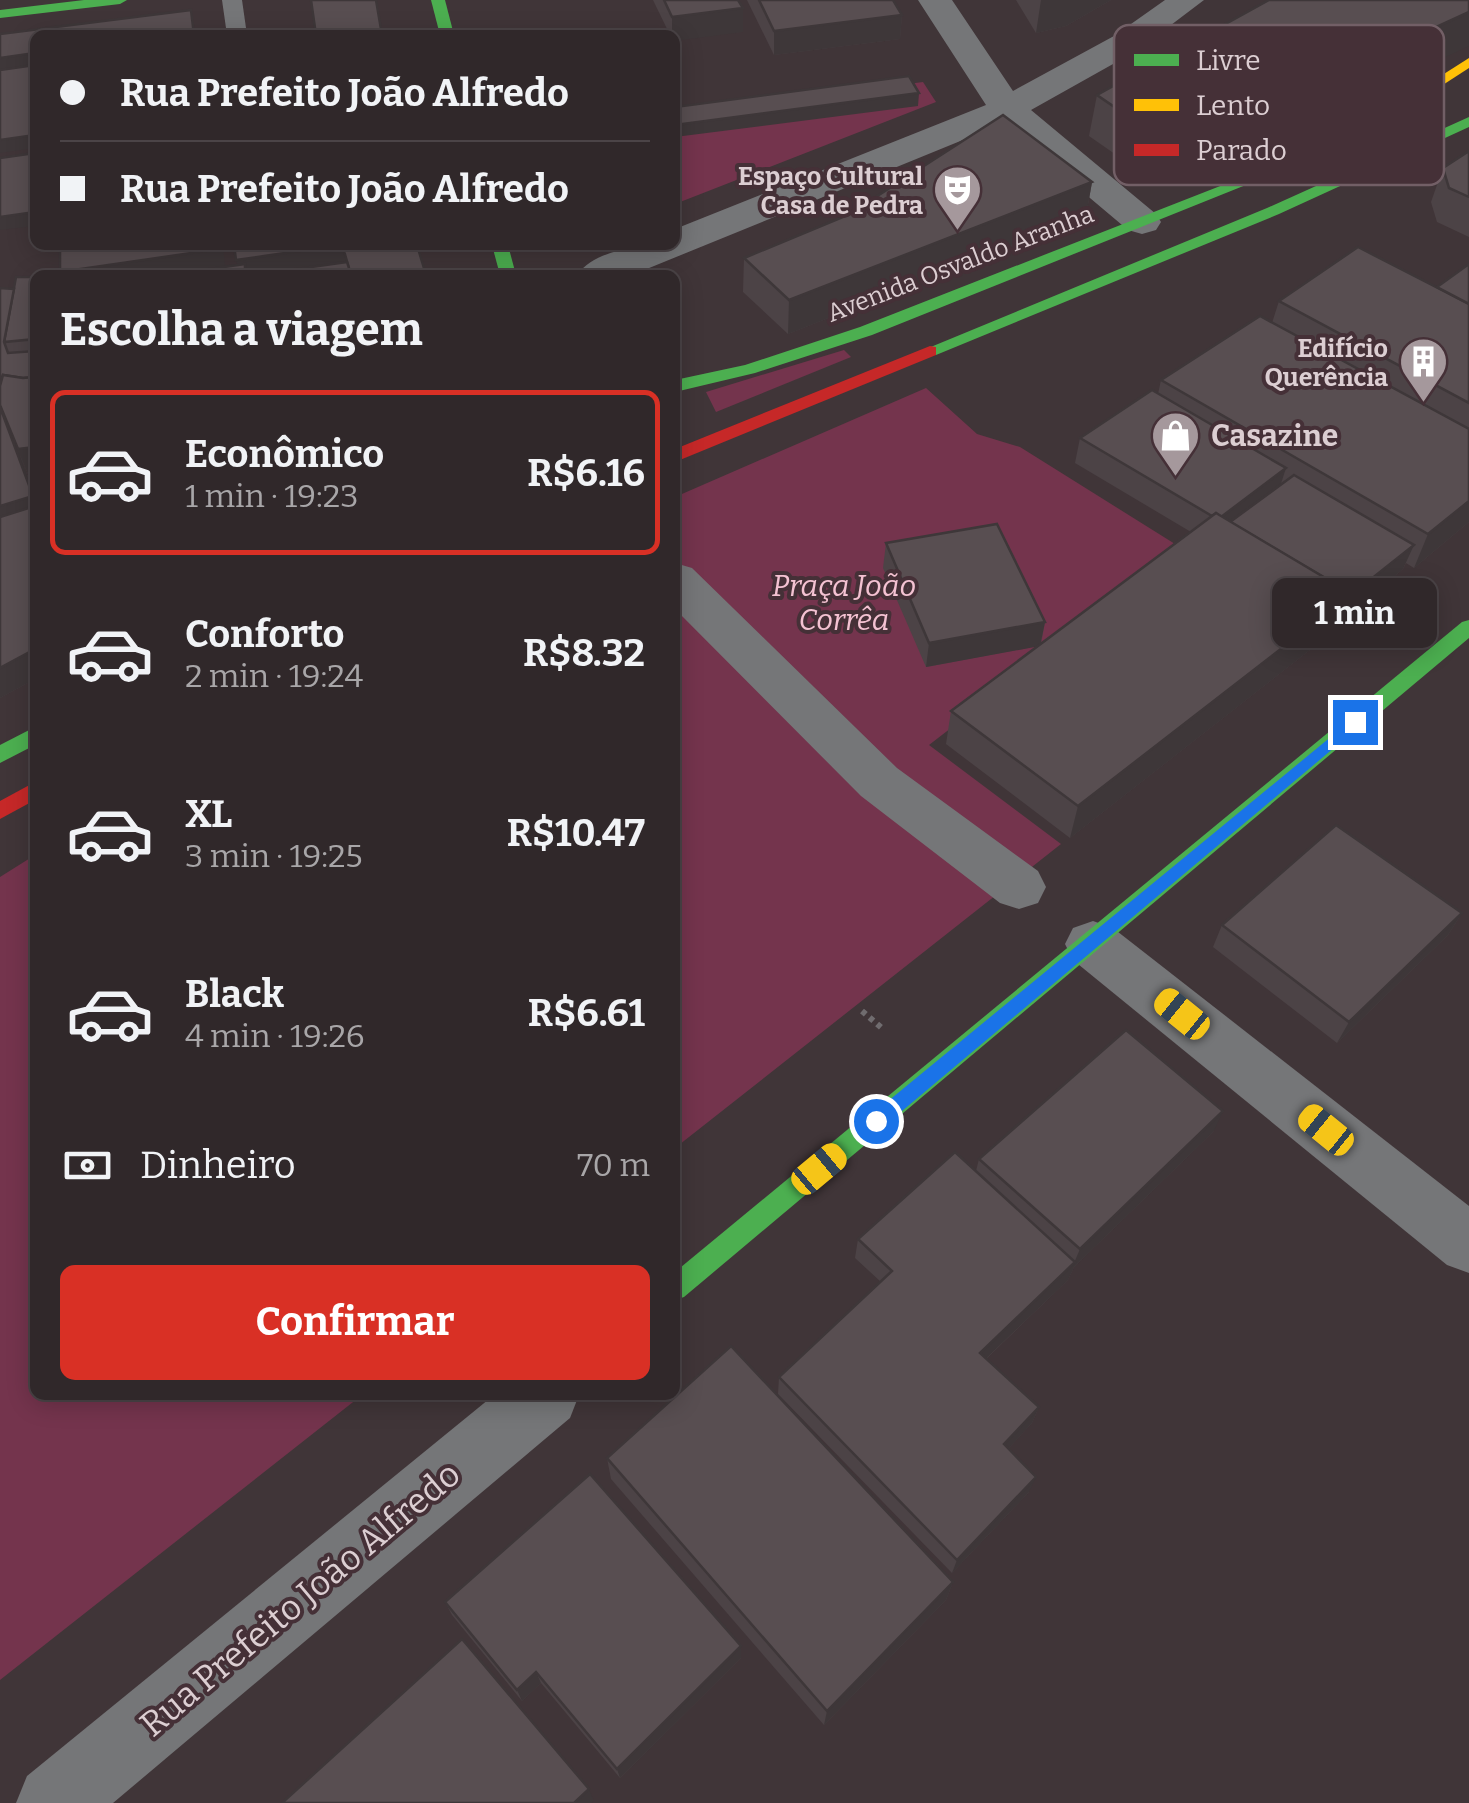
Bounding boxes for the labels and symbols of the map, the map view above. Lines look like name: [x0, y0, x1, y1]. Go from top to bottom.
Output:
legend: [1114, 25, 1444, 185]
text: Livre: [1196, 44, 1260, 77]
text: Lento: [1196, 89, 1270, 122]
text: Parado: [1196, 134, 1287, 167]
place label: Espaço Cultural Casa de Pedra: [738, 162, 923, 221]
theatre icon: Espaço Cultural Casa de Pedra: [932, 164, 984, 232]
street label: Avenida Osvaldo Aranha: [823, 199, 1098, 329]
place label: Edifício Querência: [1265, 334, 1388, 393]
building icon: Edifício Querência: [1397, 336, 1449, 404]
shop icon: Casazine: [1150, 410, 1202, 478]
place label: Casazine: [1211, 418, 1338, 454]
park label: Praça João Corrêa: [772, 568, 916, 638]
callout: 1 min: [1272, 577, 1438, 647]
route end: [1333, 700, 1378, 745]
car: [1149, 983, 1215, 1045]
route start: [854, 1099, 899, 1144]
car: [1293, 1099, 1359, 1161]
car: [786, 1138, 852, 1200]
street label: Rua Prefeito João Alfredo: [132, 1453, 468, 1745]

